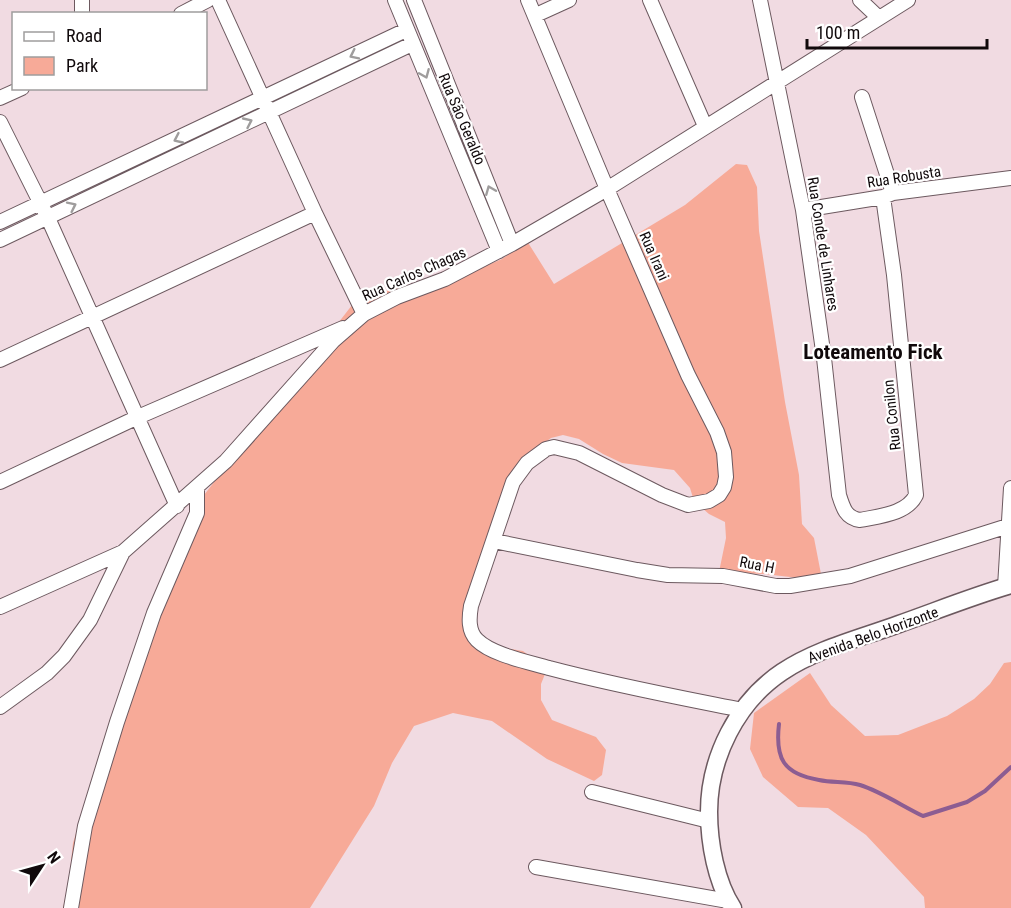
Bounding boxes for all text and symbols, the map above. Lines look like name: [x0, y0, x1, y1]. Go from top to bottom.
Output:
legend: [12, 12, 207, 90]
scale bar: [807, 12, 987, 50]
text: 100 m: [816, 22, 860, 43]
text: Road: [66, 25, 102, 46]
one-way arrow: [349, 48, 360, 60]
text: Park: [66, 55, 98, 76]
one-way arrow: [418, 67, 430, 78]
street label: Rua São Geraldo: [435, 71, 489, 167]
one-way arrow: [242, 118, 253, 130]
one-way arrow: [173, 132, 184, 144]
street label: Rua Robusta: [866, 162, 942, 192]
street label: Rua Conde de Linhares: [804, 176, 843, 312]
one-way arrow: [485, 185, 497, 196]
one-way arrow: [66, 202, 76, 213]
street label: Rua Irani: [635, 229, 673, 283]
street label: Rua Carlos Chagas: [359, 243, 469, 305]
district label: Loteamento Fick: [803, 340, 944, 364]
street label: Rua Conilon: [879, 379, 905, 451]
street label: Rua H: [738, 553, 776, 577]
street label: Avenida Belo Horizonte: [805, 603, 941, 667]
north arrow: [12, 836, 72, 896]
text: N: [43, 848, 64, 867]

